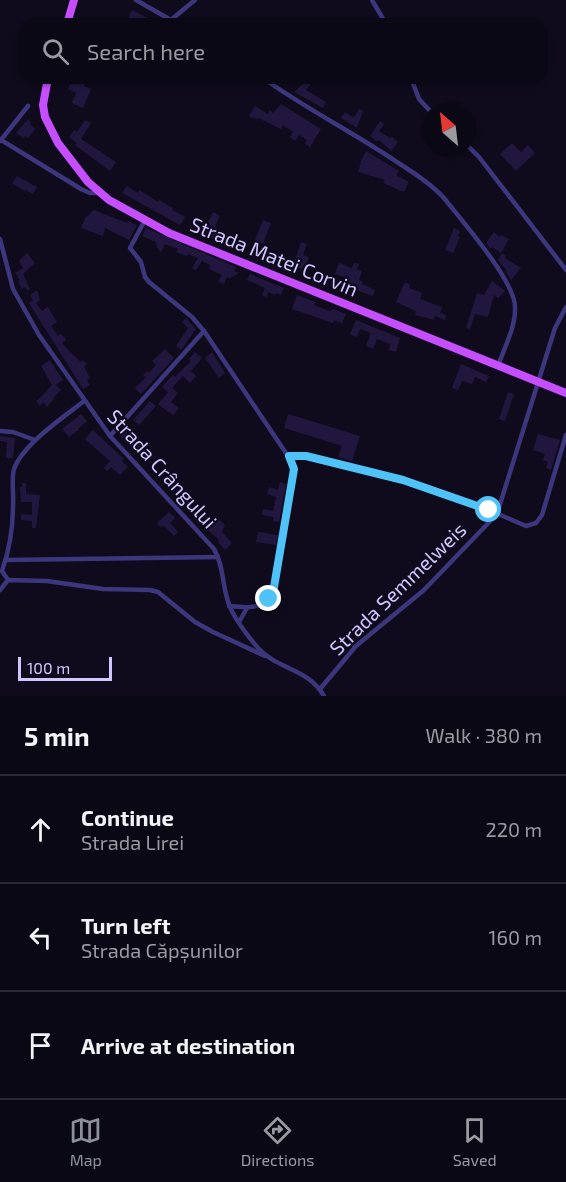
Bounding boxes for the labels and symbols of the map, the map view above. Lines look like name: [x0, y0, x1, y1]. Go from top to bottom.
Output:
north arrow: [422, 102, 476, 156]
street label: Strada Matei Corvin: [187, 211, 362, 301]
street label: Strada Crângului: [103, 404, 222, 533]
route start: [475, 496, 501, 522]
street label: Strada Semmelweis: [324, 517, 470, 660]
route end: [255, 585, 281, 611]
scale bar: [18, 654, 112, 682]

